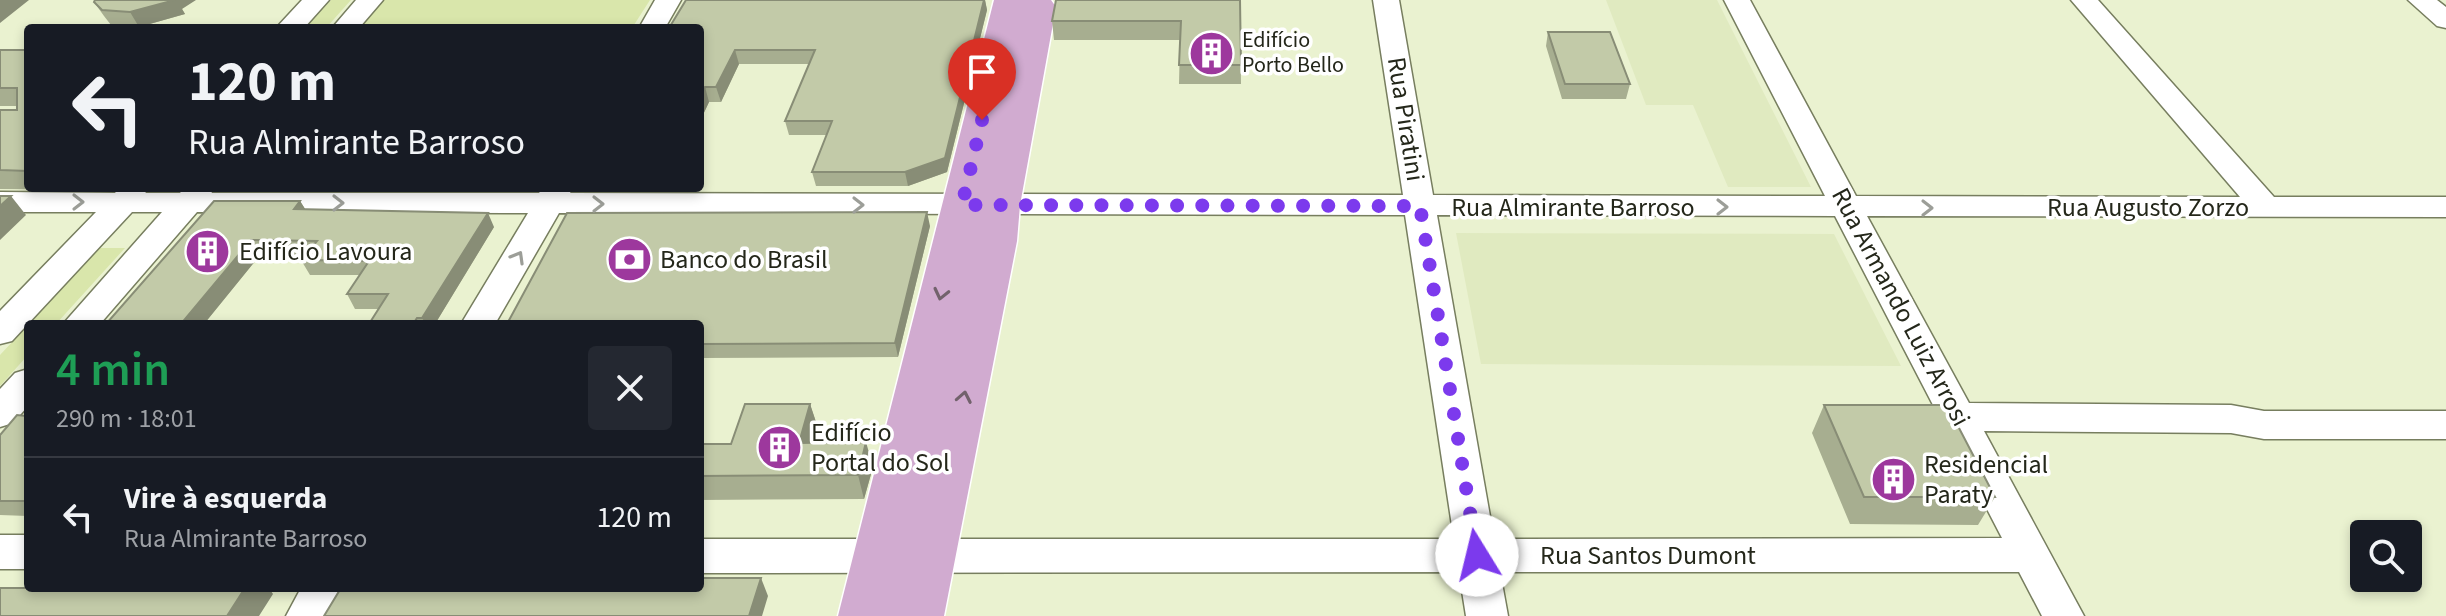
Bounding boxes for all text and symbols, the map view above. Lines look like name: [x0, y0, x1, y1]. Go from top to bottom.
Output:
place label: Edifício Porto Bello: [1242, 24, 1344, 81]
building icon: Edifício Porto Bello: [1187, 29, 1235, 77]
pin: [948, 38, 1016, 120]
text: 120 m: [188, 43, 336, 122]
icon: arrive: [960, 50, 1004, 94]
street label: Rua Piratini: [1378, 54, 1434, 184]
icon: left: [56, 56, 160, 160]
text: Rua Almirante Barroso: [188, 117, 525, 168]
street label: Rua Armando Luiz Arrosi: [1822, 181, 1980, 433]
street label: Rua Almirante Barroso: [1451, 189, 1695, 226]
street label: Rua Augusto Zorzo: [2047, 189, 2249, 226]
one-way arrow: [72, 193, 85, 211]
one-way arrow: [332, 194, 345, 212]
one-way arrow: [592, 195, 605, 213]
one-way arrow: [852, 196, 865, 214]
one-way arrow: [1716, 198, 1729, 216]
one-way arrow: [1921, 199, 1934, 217]
building icon: Edifício Lavoura: [184, 227, 232, 275]
place label: Edifício Lavoura: [239, 233, 412, 270]
bank icon: Banco do Brasil: [605, 235, 653, 283]
place label: Banco do Brasil: [660, 241, 828, 278]
one-way arrow: [508, 251, 524, 266]
one-way arrow: [933, 286, 950, 300]
text: 4 min: [56, 336, 170, 404]
button: close: [588, 346, 672, 430]
one-way arrow: [955, 390, 972, 404]
text: 290 m · 18:01: [56, 400, 197, 437]
place label: Edifício Portal do Sol: [811, 414, 950, 481]
building icon: Edifício Portal do Sol: [756, 423, 804, 471]
place label: Residencial Paraty: [1924, 446, 2048, 513]
building icon: Residencial Paraty: [1869, 455, 1917, 503]
text: Vire à esquerda: [124, 477, 327, 520]
icon: left: [56, 495, 100, 539]
text: 120 m: [596, 496, 672, 539]
position arrow: [1435, 513, 1519, 597]
text: Rua Almirante Barroso: [124, 520, 367, 557]
map controls: [2350, 520, 2422, 592]
button: search: [2350, 520, 2422, 592]
street label: Rua Santos Dumont: [1540, 537, 1756, 574]

